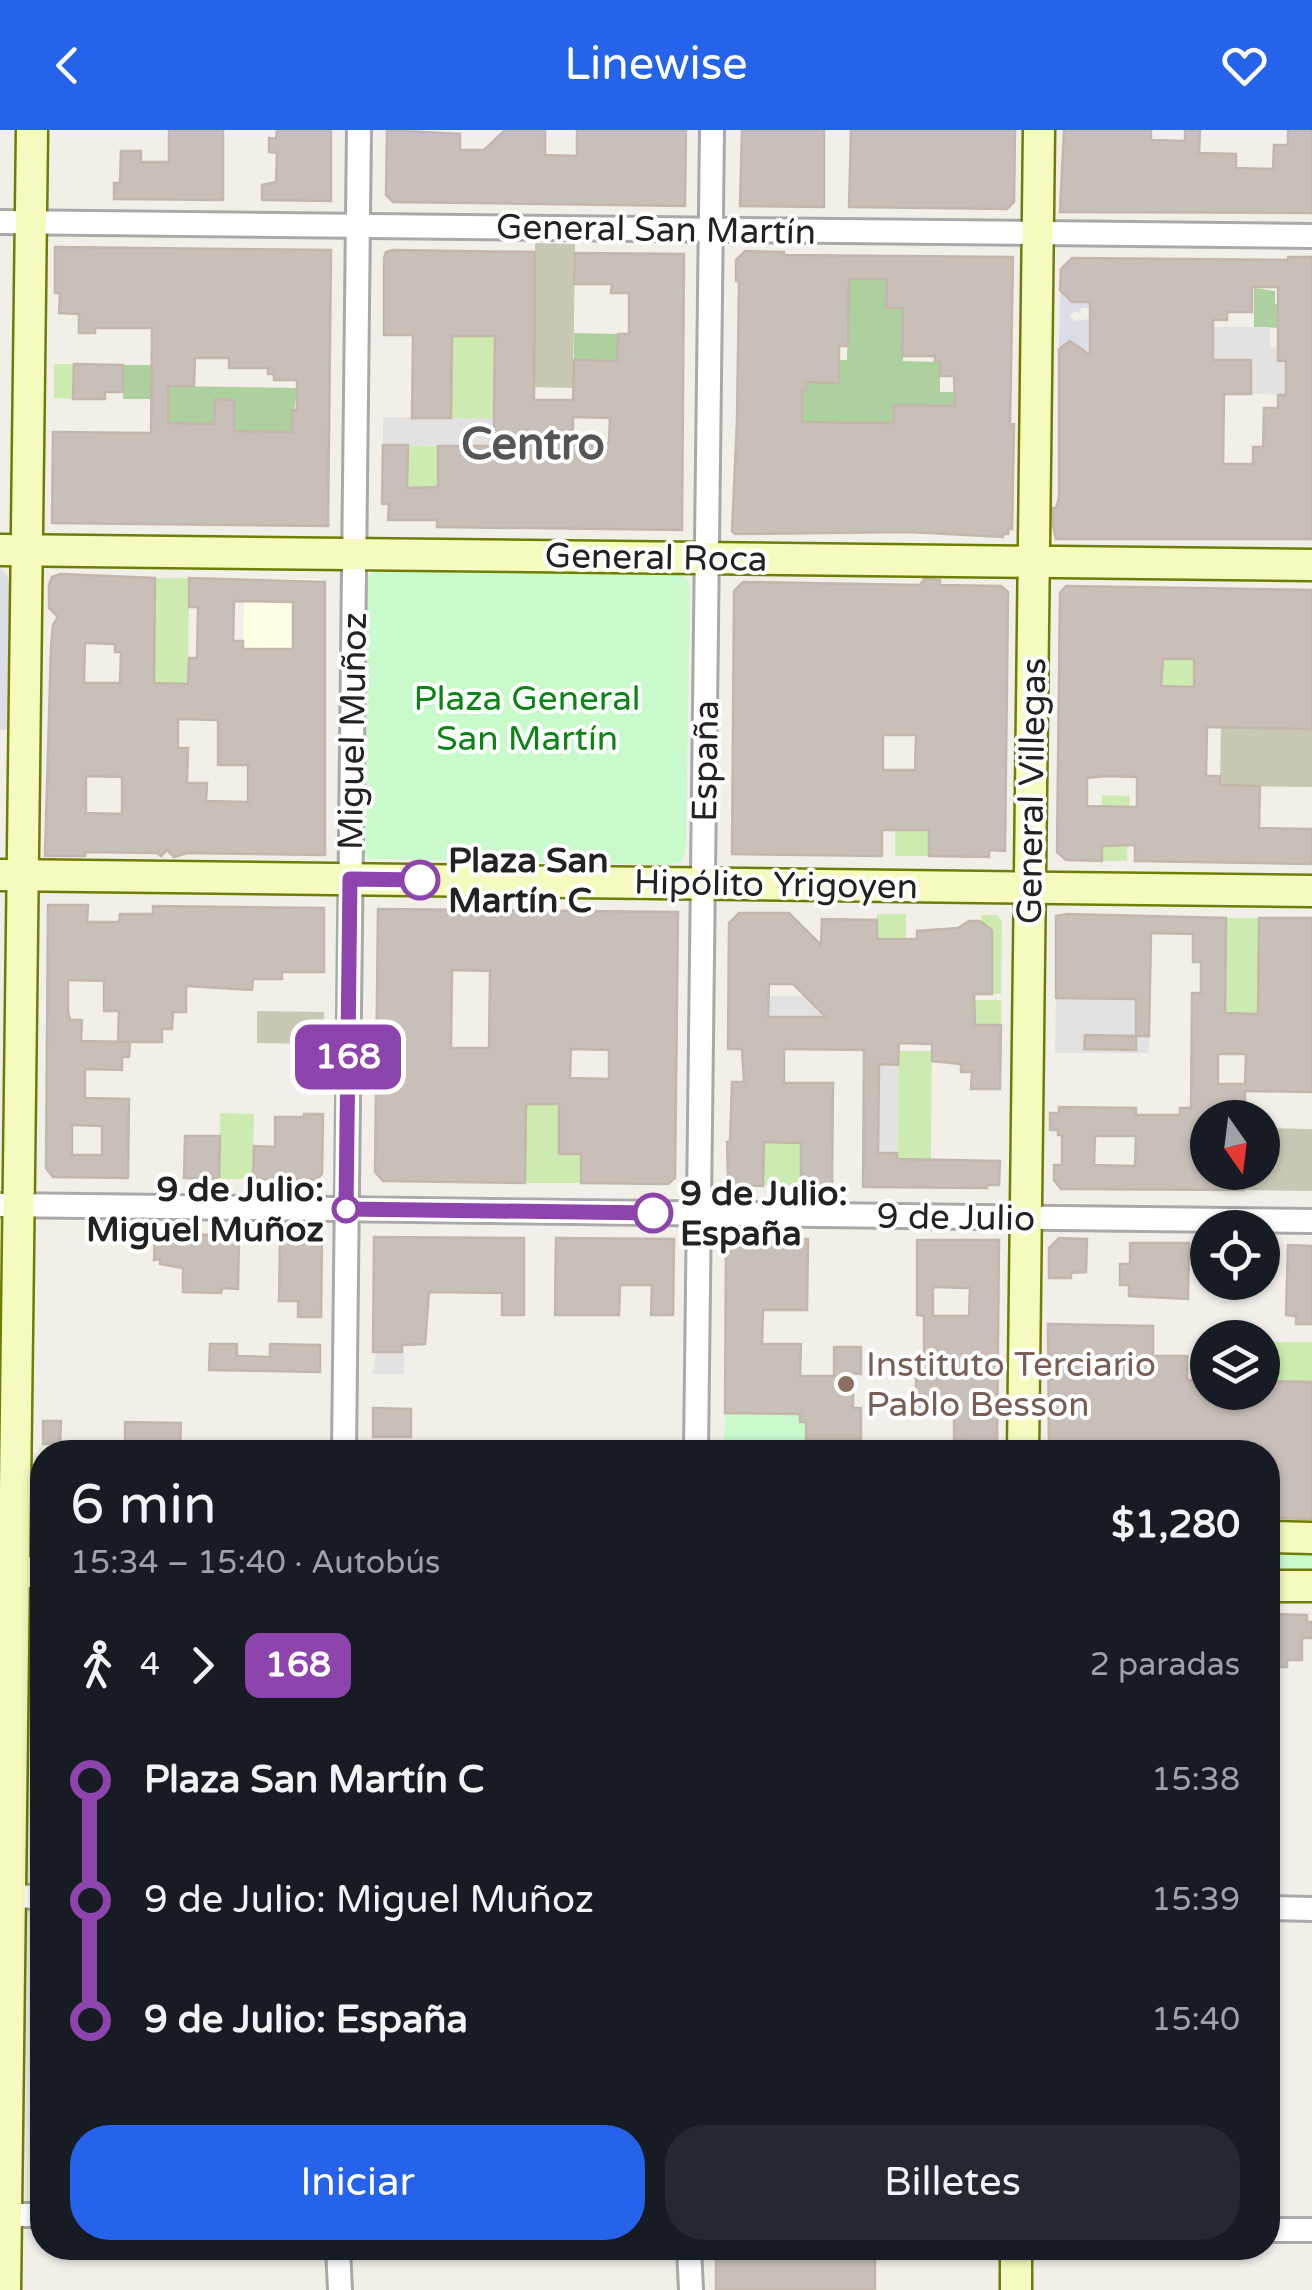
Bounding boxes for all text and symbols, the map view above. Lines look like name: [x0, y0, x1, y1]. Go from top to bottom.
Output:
icon: back: [40, 38, 95, 93]
text: Linewise: [564, 38, 748, 92]
icon: heart: [1217, 38, 1272, 93]
street label: General San Martín: [496, 206, 816, 254]
district label: Centro: [461, 418, 605, 472]
street label: General Roca: [544, 535, 768, 581]
street label: Miguel Muñoz: [330, 612, 376, 850]
street label: General Villegas: [1009, 657, 1055, 925]
park label: Plaza General San Martín: [413, 678, 641, 760]
street label: España: [684, 700, 728, 822]
place label: Plaza San Martín C: [448, 840, 608, 922]
marker: Plaza San Martín C: [401, 861, 439, 899]
street label: Hipólito Yrigoyen: [634, 862, 918, 908]
line badge: 168: [290, 1024, 406, 1090]
text: 168: [315, 1036, 381, 1078]
north arrow: [1190, 1100, 1280, 1190]
map controls: [1190, 1100, 1280, 1410]
place label: 9 de Julio: Miguel Muñoz: [86, 1169, 324, 1251]
place label: 9 de Julio: España: [680, 1173, 848, 1255]
marker: 9 de Julio: España: [634, 1194, 672, 1232]
marker: 9 de Julio: Miguel Muñoz: [333, 1196, 359, 1222]
street label: 9 de Julio: [876, 1196, 1036, 1240]
button: locate: [1190, 1210, 1280, 1300]
button: layers: [1190, 1320, 1280, 1410]
place label: Instituto Terciario Pablo Besson: [866, 1344, 1156, 1426]
marker: Instituto Terciario Pablo Besson: [835, 1373, 857, 1395]
text: 6 min: [70, 1473, 217, 1539]
text: $1,280: [1111, 1502, 1240, 1548]
text: 15:34 – 15:40 · Autobús: [70, 1544, 440, 1582]
icon: walk: [70, 1638, 125, 1693]
icon: forward: [175, 1638, 230, 1693]
text: 168: [265, 1644, 331, 1686]
text: 4: [140, 1646, 160, 1684]
text: 2 paradas: [1090, 1646, 1240, 1684]
text: Plaza San Martín C: [144, 1757, 484, 1803]
text: 15:38: [1151, 1761, 1240, 1799]
text: 9 de Julio: Miguel Muñoz: [144, 1877, 594, 1923]
text: 15:39: [1151, 1881, 1240, 1919]
text: 9 de Julio: España: [144, 1997, 468, 2043]
text: 15:40: [1151, 2001, 1240, 2039]
button: Iniciar: [70, 2125, 645, 2240]
button: Billetes: [665, 2125, 1240, 2240]

